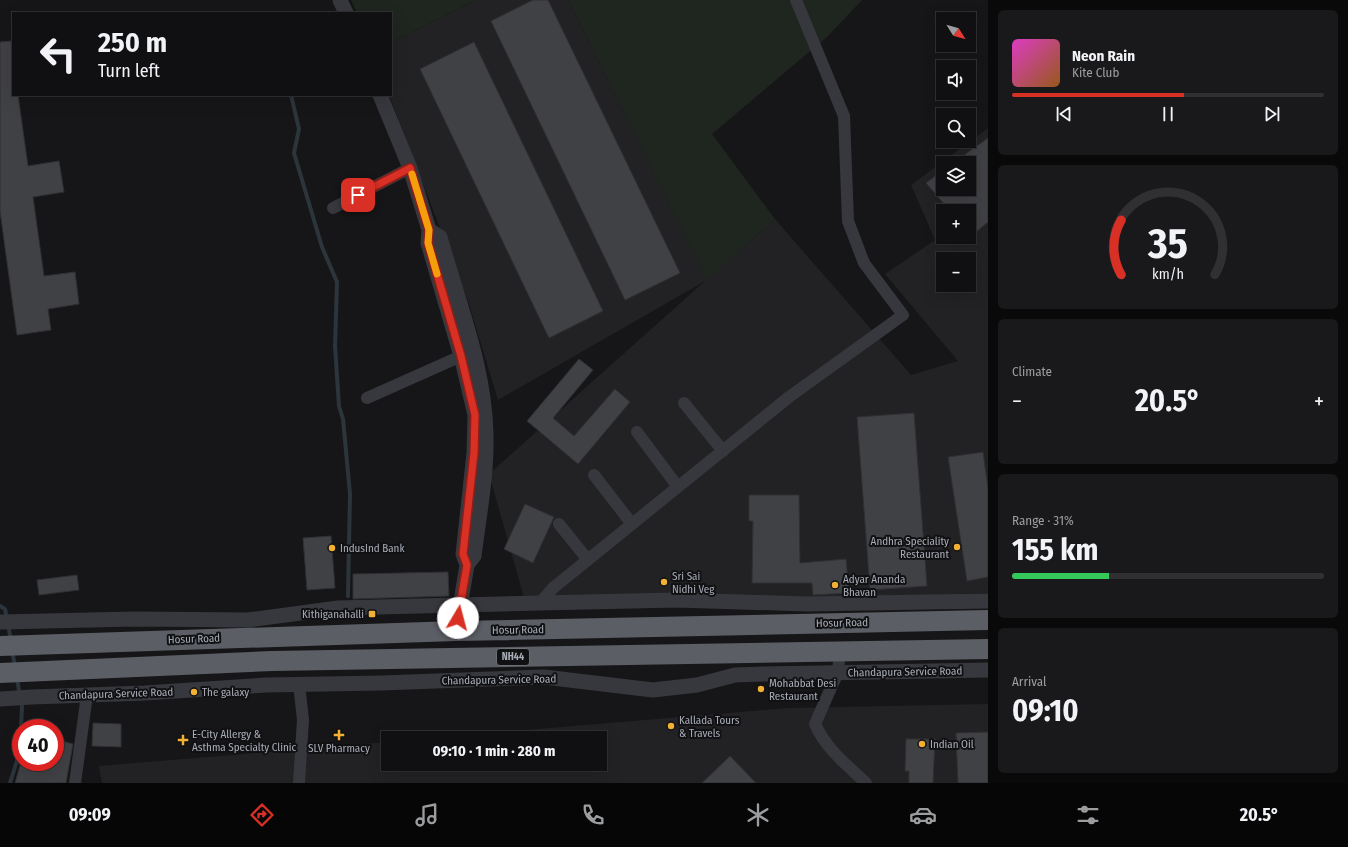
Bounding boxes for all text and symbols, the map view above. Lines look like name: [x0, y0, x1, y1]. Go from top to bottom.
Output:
north arrow: [936, 12, 976, 52]
map controls: [936, 12, 976, 292]
text: 250 m: [98, 26, 167, 59]
icon: left: [32, 28, 84, 80]
text: Neon Rain: [1072, 47, 1135, 65]
text: Turn left: [98, 60, 160, 82]
button: sound: [936, 60, 976, 100]
text: Kite Club: [1072, 65, 1119, 80]
icon: previous: [1053, 103, 1075, 125]
icon: pause: [1157, 103, 1179, 125]
icon: next: [1261, 103, 1283, 125]
button: search: [936, 108, 976, 148]
button: layers: [936, 156, 976, 196]
pin: [341, 178, 375, 212]
icon: arrive: [347, 184, 369, 206]
button: +: [936, 204, 976, 244]
text: 35: [1147, 219, 1188, 269]
button: −: [936, 252, 976, 292]
text: km/h: [1152, 265, 1184, 282]
text: Climate: [1012, 364, 1052, 379]
text: 20.5°: [1135, 383, 1201, 419]
text: −: [1012, 388, 1022, 415]
text: +: [1314, 388, 1324, 415]
text: Range · 31%: [1012, 513, 1074, 528]
text: 155 km: [1012, 532, 1098, 568]
place label: Andhra Speciality Restaurant: [871, 535, 949, 561]
place label: IndusInd Bank: [340, 542, 405, 555]
marker: Andhra Speciality Restaurant: [952, 542, 962, 552]
marker: IndusInd Bank: [327, 543, 337, 553]
place label: Sri Sai Nidhi Veg: [672, 570, 715, 596]
place label: Adyar Ananda Bhavan: [843, 573, 905, 599]
marker: Sri Sai Nidhi Veg: [659, 577, 669, 587]
marker: Adyar Ananda Bhavan: [830, 580, 840, 590]
position arrow: [437, 597, 479, 639]
place label: Kithiganahalli: [302, 608, 364, 621]
marker: Kithiganahalli: [367, 609, 377, 619]
street label: Hosur Road: [816, 616, 868, 630]
street label: Hosur Road: [492, 623, 544, 637]
street label: Hosur Road: [168, 632, 220, 646]
road number: NH44: [497, 649, 529, 665]
street label: Chandapura Service Road: [848, 665, 962, 679]
street label: Chandapura Service Road: [442, 673, 556, 687]
text: Arrival: [1012, 674, 1046, 689]
place label: Mohabbat Desi Restaurant: [769, 677, 836, 703]
marker: Mohabbat Desi Restaurant: [756, 684, 766, 694]
street label: Chandapura Service Road: [59, 686, 173, 702]
place label: The galaxy: [202, 686, 249, 699]
marker: The galaxy: [189, 687, 199, 697]
text: 09:10: [1012, 693, 1079, 729]
place label: Kallada Tours & Travels: [679, 714, 740, 740]
speed limit sign: 40: [12, 719, 64, 771]
marker: Kallada Tours & Travels: [666, 721, 676, 731]
place label: E-City Allergy & Asthma Specialty Clinic: [192, 728, 296, 754]
marker: SLV Pharmacy: [334, 730, 344, 740]
marker: E-City Allergy & Asthma Specialty Clinic: [177, 734, 189, 746]
place label: Indian Oil: [930, 738, 974, 751]
marker: Indian Oil: [917, 739, 927, 749]
place label: SLV Pharmacy: [308, 742, 370, 755]
text: 09:10 · 1 min · 280 m: [433, 742, 555, 760]
icon: directions: [248, 801, 276, 829]
icon: music: [413, 801, 441, 829]
icon: phone: [579, 801, 607, 829]
icon: climate: [744, 801, 772, 829]
icon: car: [909, 801, 937, 829]
icon: filters: [1074, 801, 1102, 829]
text: 09:09: [69, 804, 111, 826]
text: 20.5°: [1240, 804, 1279, 826]

